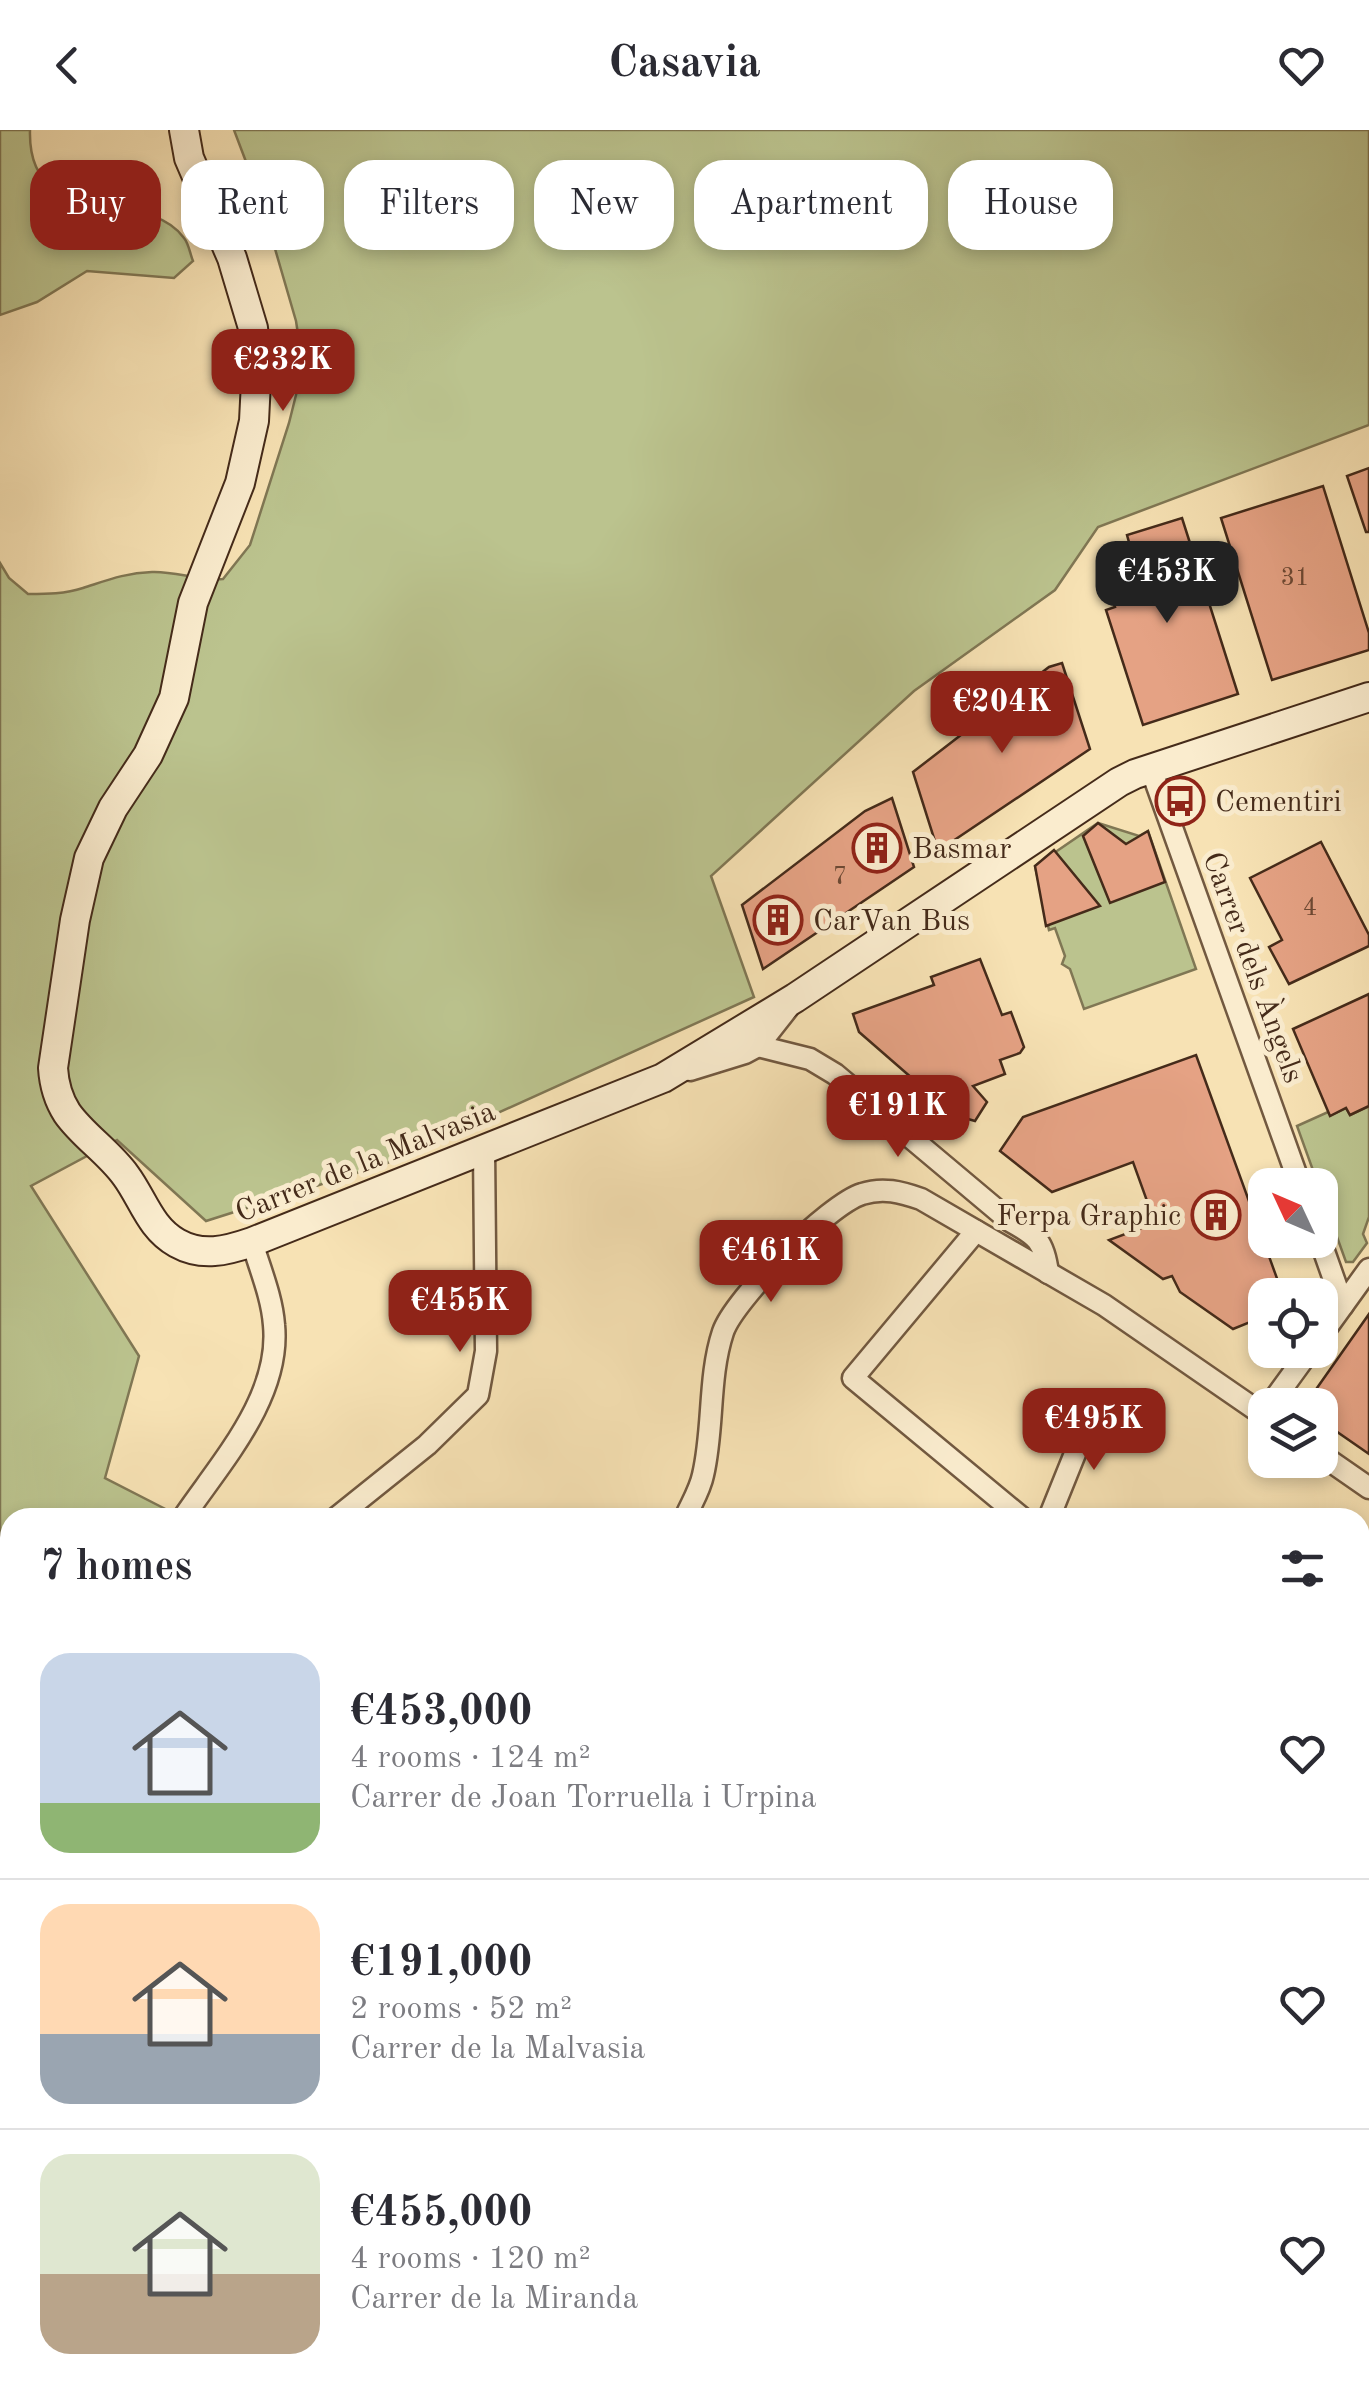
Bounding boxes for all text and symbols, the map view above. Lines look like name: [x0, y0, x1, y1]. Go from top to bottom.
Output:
icon: back: [40, 38, 95, 93]
icon: heart: [1274, 38, 1329, 93]
text: Casavia: [608, 42, 761, 87]
chip: Buy: [30, 160, 161, 250]
chip: Rent: [181, 160, 324, 250]
chip: Filters: [344, 160, 514, 250]
chip: New: [534, 160, 674, 250]
chip: Apartment: [694, 160, 928, 250]
chip: House: [948, 160, 1113, 250]
pin: €232K: [213, 329, 353, 414]
text: €232K: [234, 345, 332, 377]
pin: €453K: [1097, 541, 1237, 626]
text: €453K: [1118, 557, 1216, 589]
house number: 31: [1280, 566, 1310, 591]
pin: €204K: [932, 671, 1072, 756]
text: €204K: [953, 687, 1051, 719]
bus stop icon: Cementiri: [1154, 775, 1206, 827]
place label: Cementiri: [1215, 788, 1342, 818]
building icon: Basmar: [851, 822, 903, 874]
place label: Basmar: [912, 835, 1011, 865]
street label: Carrer dels Àngels: [1196, 847, 1313, 1087]
house number: 7: [833, 865, 847, 890]
building icon: CarVan Bus: [752, 894, 804, 946]
house number: 4: [1303, 896, 1317, 921]
place label: CarVan Bus: [813, 907, 970, 937]
pin: €191K: [828, 1075, 968, 1160]
text: €191K: [849, 1091, 947, 1123]
street label: Carrer de la Malvasia: [232, 1097, 500, 1229]
north arrow: [1248, 1168, 1338, 1258]
map controls: [1248, 1168, 1338, 1478]
building icon: Ferpa Graphic: [1190, 1189, 1242, 1241]
place label: Ferpa Graphic: [996, 1202, 1181, 1232]
pin: €461K: [701, 1220, 841, 1305]
text: €461K: [722, 1236, 820, 1268]
pin: €455K: [390, 1270, 530, 1355]
button: locate: [1248, 1278, 1338, 1368]
text: €455K: [411, 1286, 509, 1318]
pin: €495K: [1024, 1388, 1164, 1473]
button: layers: [1248, 1388, 1338, 1478]
text: €495K: [1045, 1404, 1143, 1436]
icon: filters: [1275, 1541, 1330, 1596]
text: 7 homes: [40, 1547, 192, 1589]
text: €453,000: [350, 1692, 532, 1734]
icon: home: [120, 1693, 240, 1813]
icon: heart: [1275, 1726, 1330, 1781]
text: 4 rooms · 124 m²: [350, 1743, 591, 1775]
text: Carrer de Joan Torruella i Urpina: [350, 1783, 817, 1815]
text: €191,000: [350, 1943, 532, 1985]
icon: home: [120, 1944, 240, 2064]
icon: heart: [1275, 1977, 1330, 2032]
text: 2 rooms · 52 m²: [350, 1994, 572, 2026]
text: Carrer de la Malvasia: [350, 2034, 645, 2066]
text: €455,000: [350, 2193, 532, 2235]
icon: home: [120, 2194, 240, 2314]
icon: heart: [1275, 2227, 1330, 2282]
text: 4 rooms · 120 m²: [350, 2244, 591, 2276]
text: Carrer de la Miranda: [350, 2284, 638, 2316]

